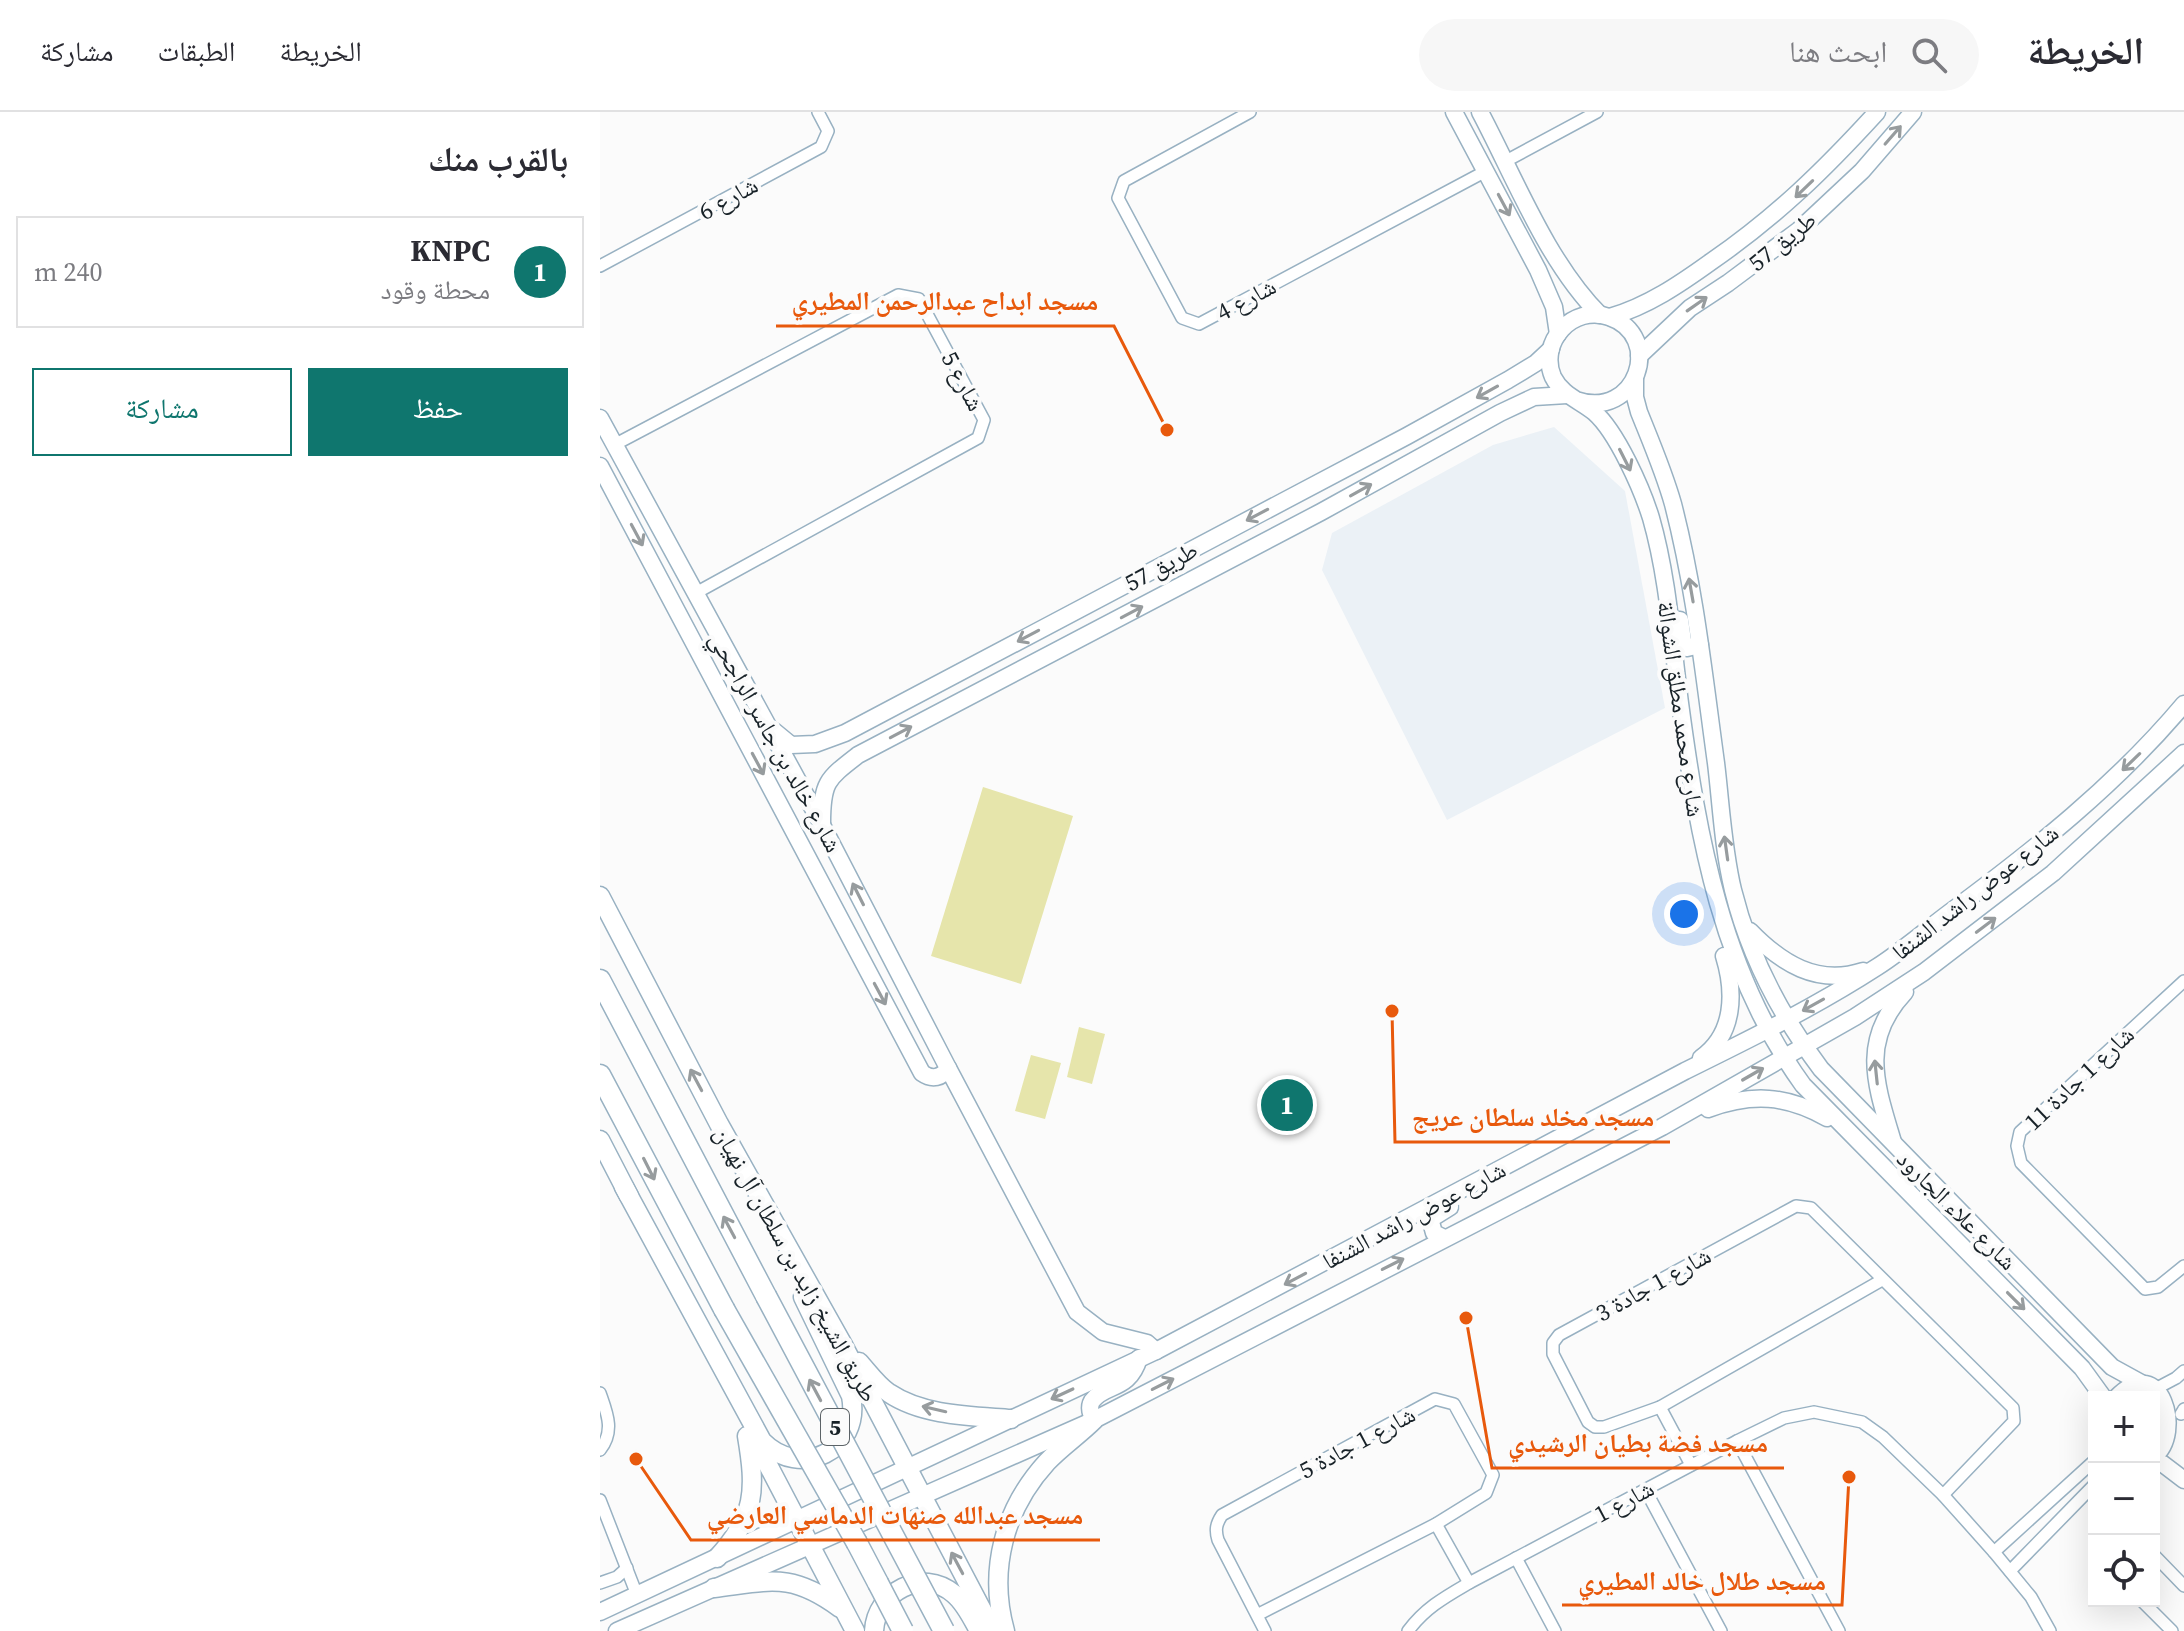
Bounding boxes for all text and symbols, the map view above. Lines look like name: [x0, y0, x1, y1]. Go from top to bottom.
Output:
search box: [1419, 19, 1979, 91]
text: الخريطة: [2027, 25, 2144, 77]
text: ابحث هنا: [1789, 31, 1887, 72]
text: مشاركة: [40, 32, 114, 70]
text: الطبقات: [158, 32, 235, 70]
text: الخريطة: [279, 32, 362, 70]
icon: search: [1907, 33, 1951, 77]
one-way arrow: [1884, 125, 1902, 145]
text: بالقرب منك: [428, 136, 568, 182]
street label: شارع 6: [692, 168, 764, 228]
one-way arrow: [1795, 179, 1814, 198]
one-way arrow: [1496, 193, 1512, 217]
street label: طريق 57: [1741, 203, 1823, 279]
text: KNPC: [410, 230, 490, 271]
text: 240 m: [34, 254, 103, 290]
text: 1: [533, 254, 547, 290]
street label: شارع 4: [1210, 270, 1282, 328]
text: محطة وقود: [381, 272, 490, 308]
callout: مسجد ابداح عبدالرحمن المطيري: [776, 276, 1114, 326]
text: مسجد ابداح عبدالرحمن المطيري: [792, 283, 1098, 321]
one-way arrow: [1686, 296, 1708, 312]
street label: شارع 5: [934, 345, 992, 417]
button: مشاركة: [32, 368, 292, 456]
button: حفظ: [308, 368, 568, 456]
one-way arrow: [1475, 385, 1499, 400]
one-way arrow: [1617, 447, 1633, 471]
one-way arrow: [1349, 481, 1373, 497]
one-way arrow: [1246, 508, 1270, 524]
one-way arrow: [629, 522, 645, 546]
street label: طريق 57: [1118, 533, 1204, 599]
one-way arrow: [1683, 578, 1698, 604]
street label: شارع محمد مطلق الشوالة: [1650, 599, 1712, 819]
one-way arrow: [1119, 603, 1143, 619]
street label: شارع خالد بن جاسر الراجحي: [699, 626, 850, 860]
one-way arrow: [1016, 629, 1040, 645]
one-way arrow: [889, 724, 913, 740]
one-way arrow: [751, 752, 767, 776]
one-way arrow: [2122, 752, 2142, 770]
street label: شارع عوض راشد الشنفا: [1885, 816, 2065, 968]
one-way arrow: [1718, 836, 1733, 861]
one-way arrow: [849, 882, 865, 906]
your location: [1664, 894, 1704, 934]
one-way arrow: [1975, 917, 1996, 934]
one-way arrow: [873, 982, 889, 1005]
one-way arrow: [1802, 997, 1825, 1013]
street label: شارع 1 جادة 11: [2017, 1018, 2141, 1138]
one-way arrow: [1869, 1059, 1884, 1086]
one-way arrow: [1741, 1066, 1764, 1082]
one-way arrow: [688, 1069, 704, 1093]
pin: 1: [1261, 1075, 1313, 1135]
callout: مسجد مخلد سلطان عريج: [1395, 1092, 1670, 1142]
text: مسجد مخلد سلطان عريج: [1412, 1099, 1654, 1135]
street label: طريق الشيخ زايد بن سلطان آل نهيان: [706, 1120, 886, 1408]
street label: شارع علاء الجارود: [1890, 1143, 2024, 1277]
street label: شارع عوض راشد الشنفا: [1317, 1153, 1511, 1277]
one-way arrow: [641, 1156, 657, 1180]
one-way arrow: [721, 1216, 737, 1240]
street label: شارع 1 جادة 3: [1589, 1239, 1717, 1329]
one-way arrow: [1381, 1256, 1405, 1272]
one-way arrow: [1283, 1272, 1307, 1287]
one-way arrow: [2006, 1291, 2025, 1311]
one-way arrow: [1150, 1376, 1174, 1392]
one-way arrow: [807, 1379, 823, 1402]
one-way arrow: [1050, 1388, 1075, 1403]
map controls: [2088, 1391, 2160, 1607]
button: +: [2088, 1391, 2160, 1463]
street label: شارع 1 جادة 5: [1293, 1398, 1421, 1486]
one-way arrow: [921, 1401, 947, 1416]
road number: 5: [821, 1409, 849, 1445]
callout: مسجد فضة بطيان الرشيدي: [1492, 1418, 1784, 1468]
text: مسجد فضة بطيان الرشيدي: [1508, 1425, 1768, 1463]
button: −: [2088, 1463, 2160, 1535]
street label: شارع 1: [1588, 1472, 1660, 1530]
callout: مسجد عبدالله صنهات الدماسي العارضي: [691, 1490, 1100, 1540]
text: مسجد عبدالله صنهات الدماسي العارضي: [707, 1497, 1083, 1535]
button: locate: [2088, 1535, 2160, 1607]
one-way arrow: [949, 1552, 965, 1576]
callout: مسجد طلال خالد المطيري: [1562, 1555, 1842, 1605]
text: مسجد طلال خالد المطيري: [1578, 1563, 1826, 1601]

